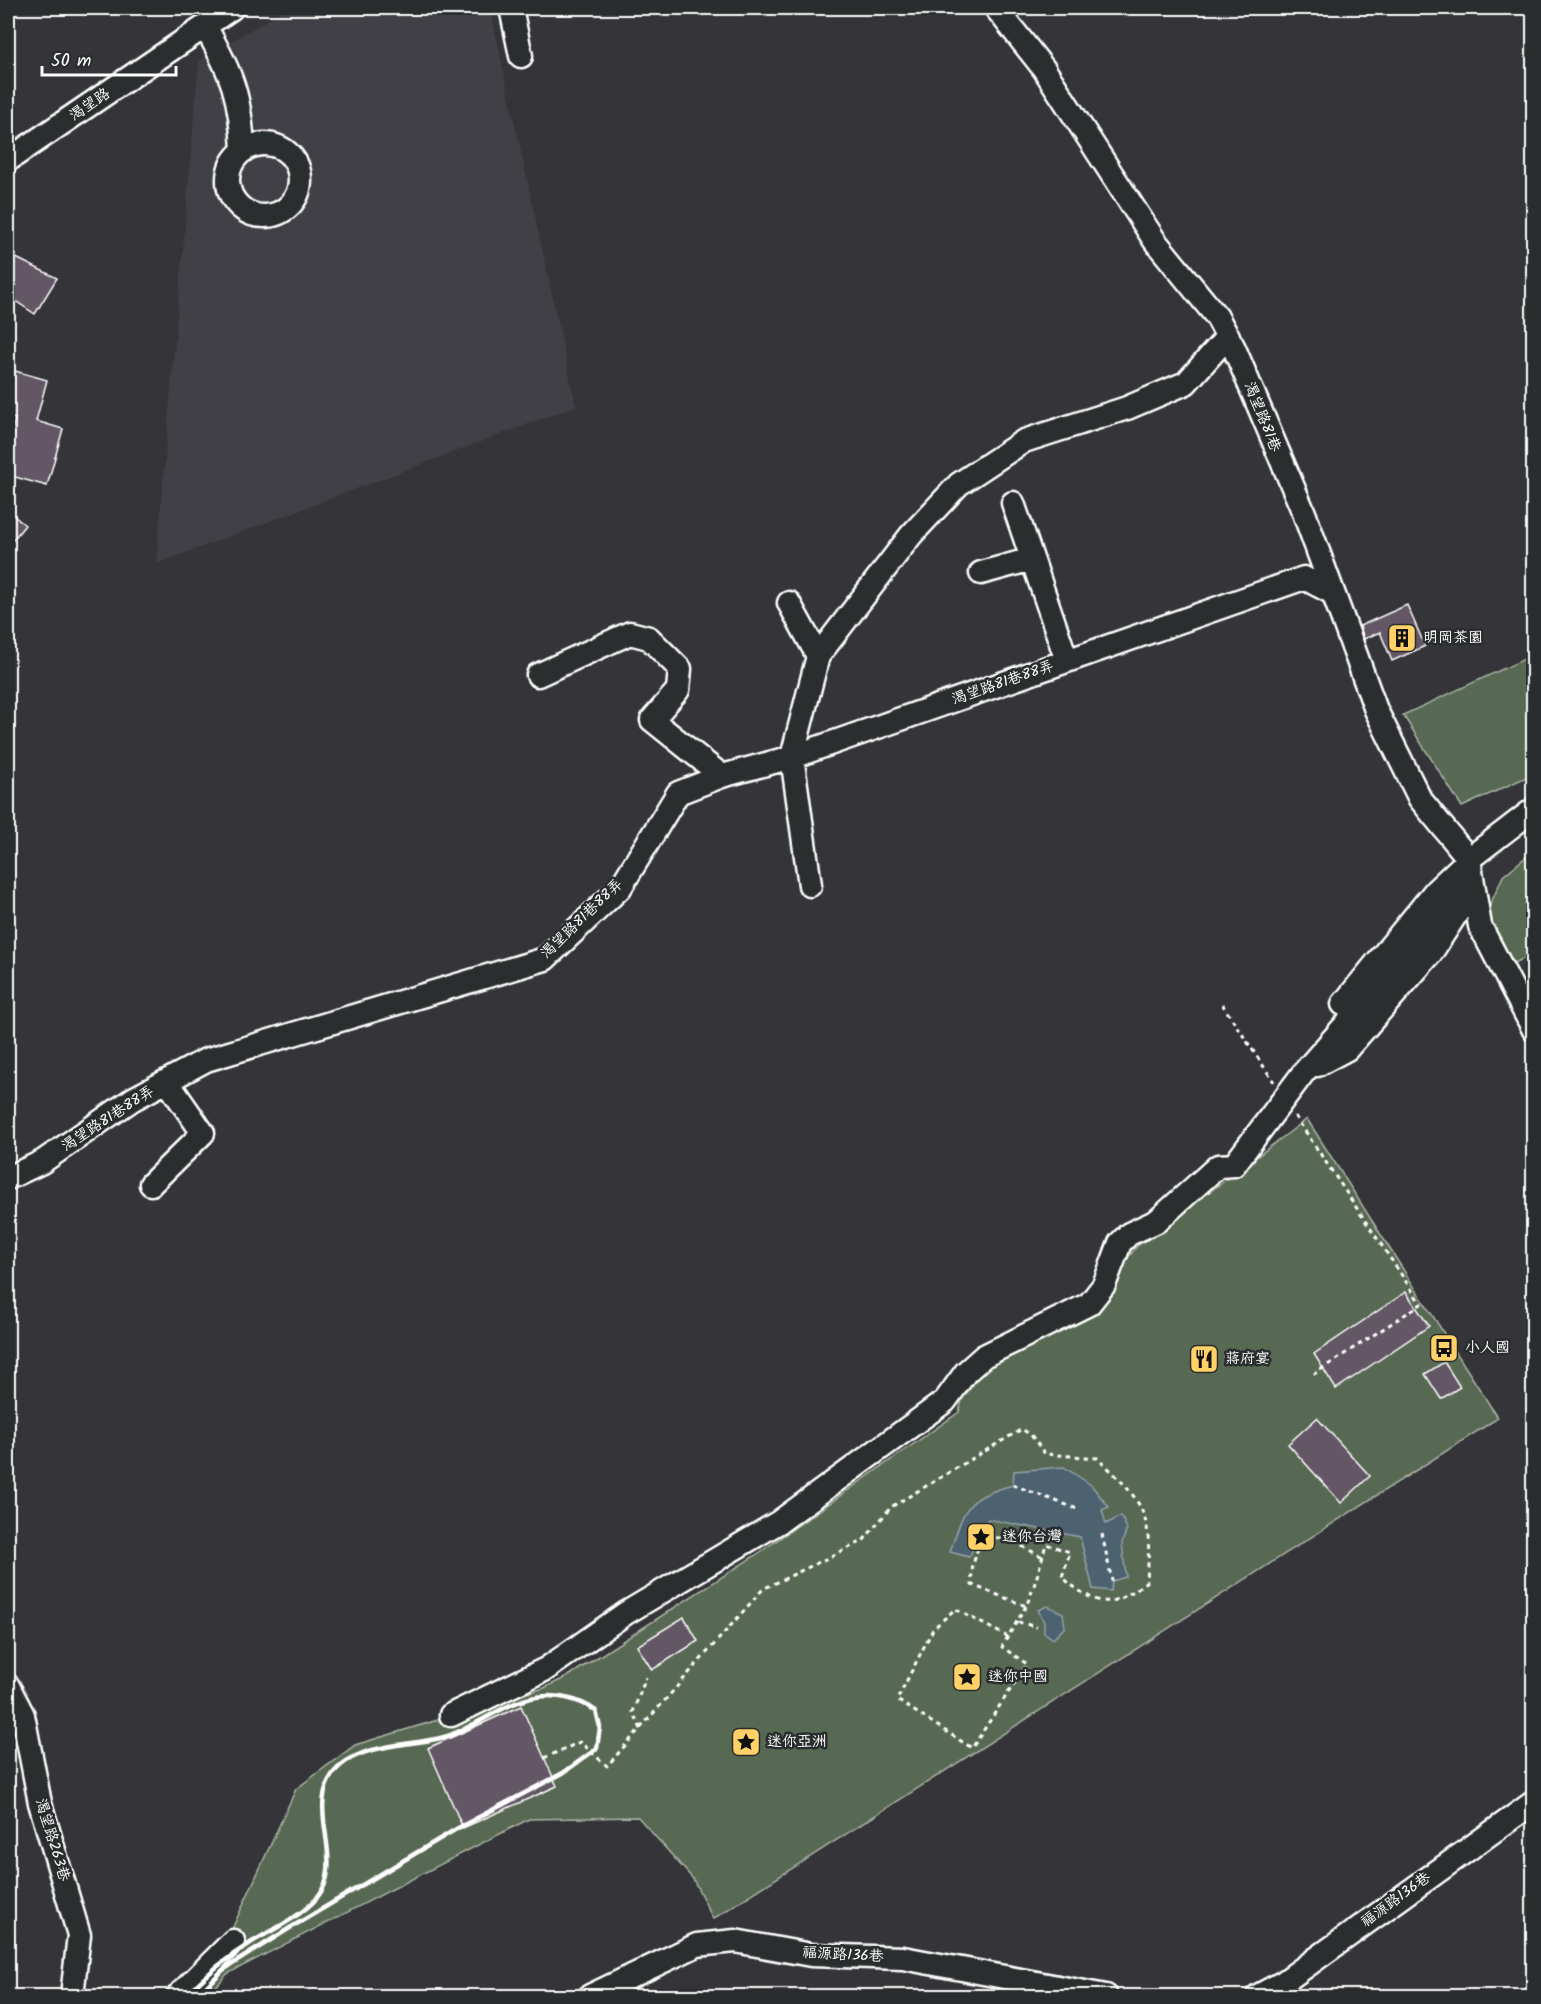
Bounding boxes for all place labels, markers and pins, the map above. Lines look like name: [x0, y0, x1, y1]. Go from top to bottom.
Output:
building icon: 明岡茶園: [1386, 622, 1418, 654]
place label: 明岡茶園: [1423, 626, 1483, 650]
bus stop icon: 小人國: [1428, 1332, 1460, 1364]
place label: 小人國: [1465, 1336, 1510, 1360]
restaurant icon: 蔣府宴: [1188, 1343, 1220, 1375]
place label: 蔣府宴: [1225, 1347, 1270, 1371]
place icon: 迷你台灣: [965, 1521, 997, 1553]
place label: 迷你台灣: [1002, 1525, 1062, 1549]
place icon: 迷你中國: [951, 1661, 983, 1693]
place label: 迷你中國: [988, 1665, 1048, 1689]
place icon: 迷你亞洲: [730, 1726, 762, 1758]
place label: 迷你亞洲: [767, 1730, 827, 1754]

